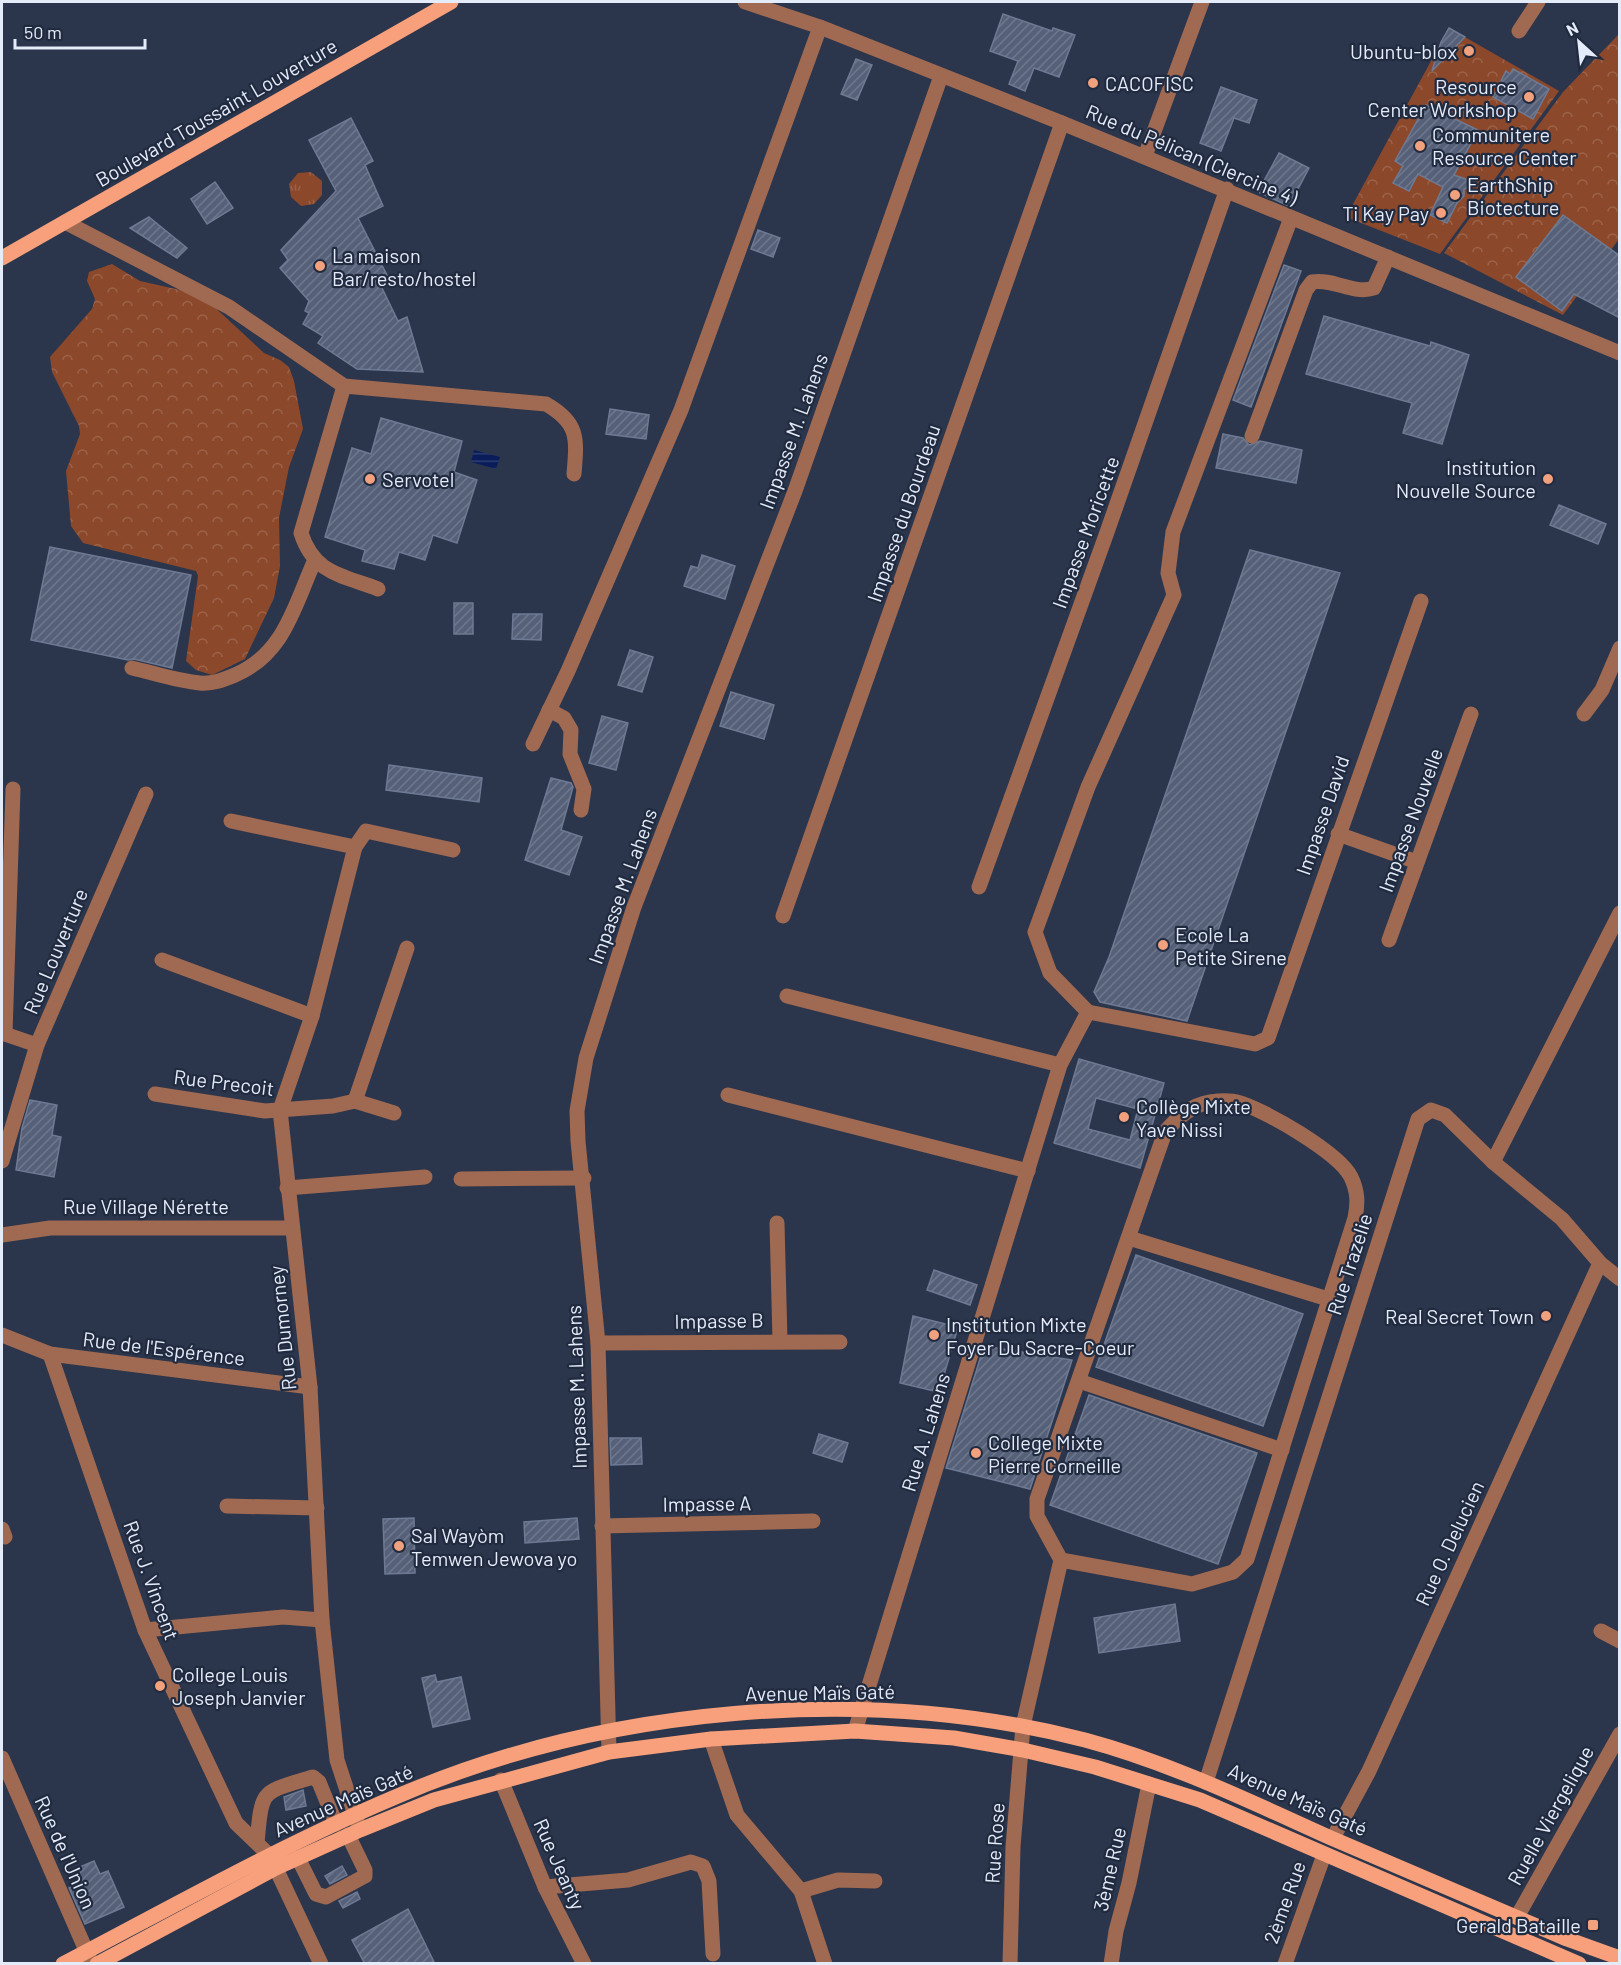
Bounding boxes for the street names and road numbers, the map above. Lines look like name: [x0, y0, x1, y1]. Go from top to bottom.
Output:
street label: Boulevard Toussaint Louverture: [91, 33, 341, 191]
street label: Rue du Pélican (Clercine 4): [1083, 99, 1302, 210]
street label: Impasse M. Lahens: [754, 350, 832, 512]
street label: Impasse du Bourdeau: [861, 421, 945, 605]
street label: Impasse Moricette: [1046, 453, 1124, 611]
street label: Impasse Nouvelle: [1373, 745, 1447, 895]
street label: Impasse David: [1290, 752, 1354, 878]
street label: Impasse M. Lahens: [583, 805, 661, 967]
street label: Rue Louverture: [18, 885, 92, 1017]
street label: Rue Precoit: [172, 1064, 276, 1100]
street label: Rue Village Nérette: [63, 1194, 229, 1218]
street label: Rue Trazelie: [1321, 1210, 1377, 1318]
street label: Rue Dumorney: [264, 1264, 300, 1392]
street label: Impasse M. Lahens: [561, 1305, 591, 1469]
street label: Impasse B: [674, 1307, 764, 1333]
street label: Rue de l'Espérence: [82, 1326, 246, 1370]
street label: Rue A. Lahens: [896, 1370, 954, 1494]
street label: Rue O. Delucien: [1410, 1477, 1488, 1609]
street label: Impasse A: [662, 1490, 752, 1516]
street label: Rue J. Vincent: [119, 1517, 185, 1643]
street label: Avenue Maïs Gaté: [745, 1679, 895, 1705]
street label: Ruelle Viergelique: [1502, 1741, 1598, 1889]
street label: Avenue Maïs Gaté: [1225, 1758, 1371, 1840]
street label: Avenue Maïs Gaté: [270, 1759, 416, 1841]
street label: Rue de l'Union: [30, 1792, 102, 1912]
street label: Rue Rose: [979, 1802, 1009, 1884]
street label: Rue Jeanty: [529, 1815, 591, 1913]
street label: 3ème Rue: [1088, 1825, 1130, 1913]
street label: 2ème Rue: [1258, 1857, 1310, 1947]

